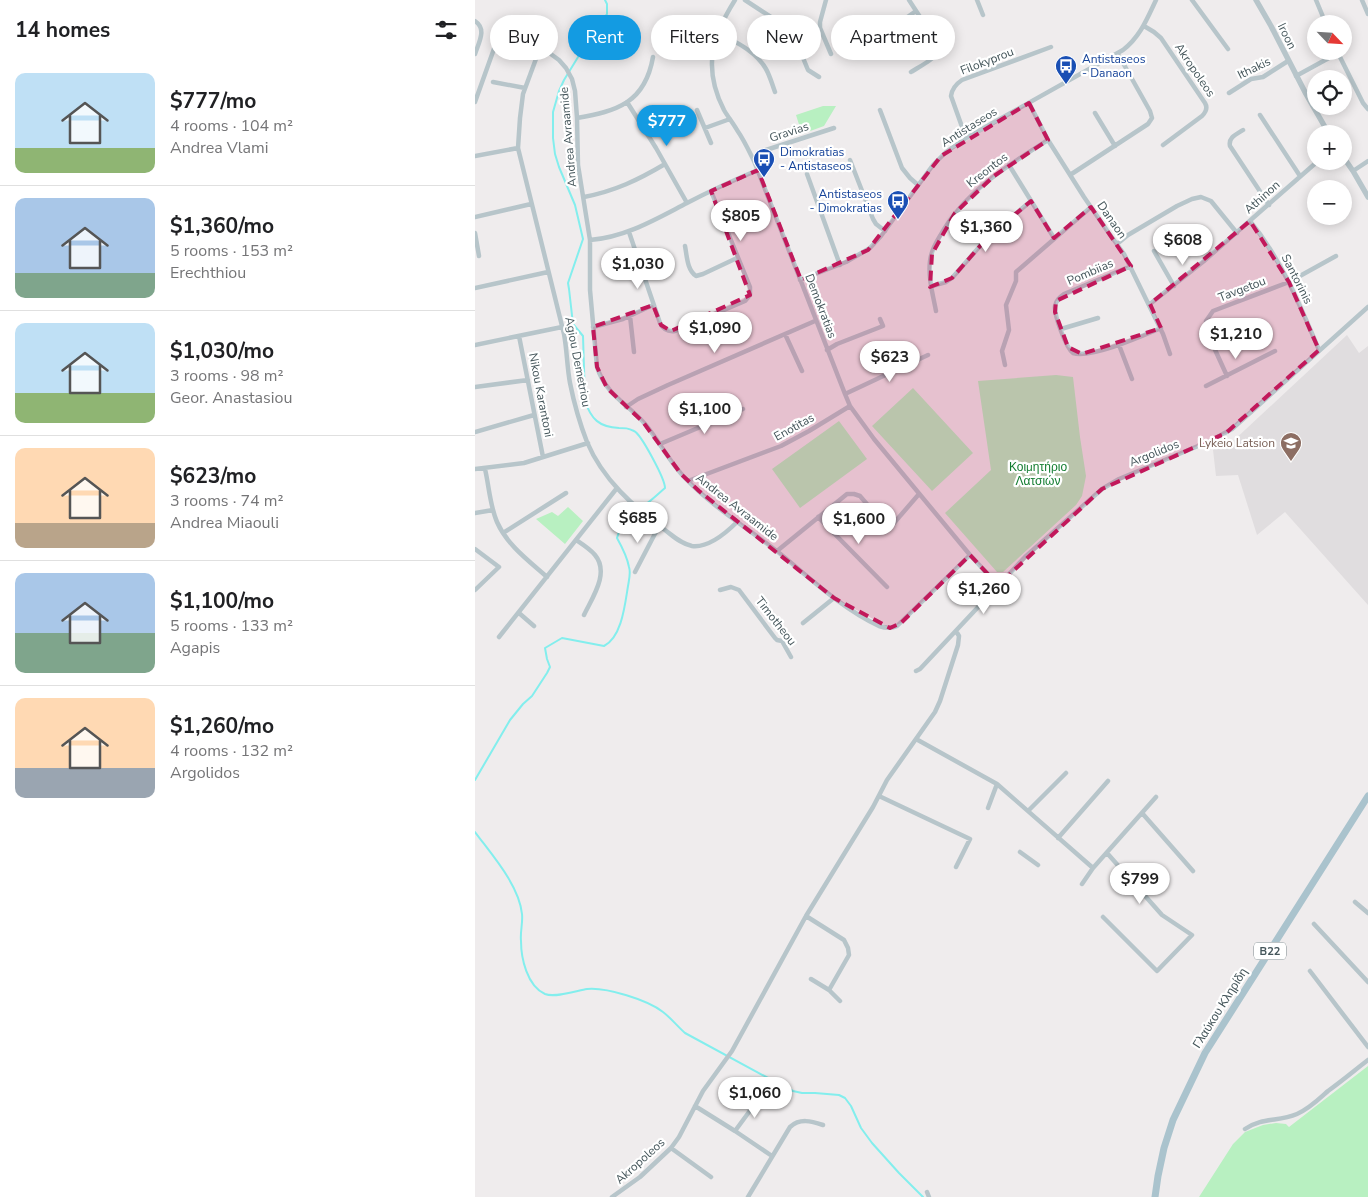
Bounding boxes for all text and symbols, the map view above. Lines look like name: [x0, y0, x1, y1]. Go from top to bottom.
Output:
chip: Buy: [490, 15, 558, 60]
chip: Rent: [568, 15, 641, 60]
chip: Filters: [651, 15, 737, 60]
chip: New: [747, 15, 821, 60]
chip: Apartment: [831, 15, 955, 60]
north arrow: [1307, 15, 1353, 60]
map controls: [1307, 15, 1352, 225]
text: 14 homes: [15, 16, 110, 44]
icon: filters: [432, 16, 460, 44]
street label: Iroon: [1274, 20, 1300, 52]
street label: Akropoleos: [1171, 40, 1219, 100]
street label: Filokyprou: [958, 43, 1016, 79]
place label: Antistaseos - Danaon: [1082, 51, 1146, 81]
street label: Ithakis: [1235, 53, 1273, 83]
bus stop icon: Antistaseos - Danaon: [1054, 54, 1078, 85]
button: locate: [1307, 70, 1352, 115]
street label: Andrea Avraamide: [556, 86, 580, 188]
text: $777/mo: [170, 87, 256, 115]
icon: home: [55, 93, 115, 153]
street label: Antistaseos: [938, 103, 1000, 151]
pin: $777: [637, 104, 697, 147]
text: $777: [648, 110, 686, 132]
text: 4 rooms · 104 m²: [170, 115, 293, 137]
street label: Gravias: [767, 118, 811, 146]
button: +: [1307, 125, 1352, 170]
text: Andrea Vlami: [170, 137, 268, 159]
place label: Dimokratias - Antistaseos: [780, 144, 852, 174]
bus stop icon: Dimokratias - Antistaseos: [752, 147, 776, 178]
street label: Kreontos: [963, 149, 1011, 191]
street label: Athinon: [1241, 177, 1283, 217]
button: −: [1307, 180, 1352, 225]
place label: Antistaseos - Dimokratias: [809, 186, 882, 216]
bus stop icon: Antistaseos - Dimokratias: [886, 189, 910, 220]
street label: Danaon: [1093, 198, 1131, 242]
pin: $805: [711, 200, 771, 242]
text: $805: [722, 205, 760, 227]
pin: $1,360: [945, 210, 1027, 253]
text: $1,360/mo: [170, 212, 274, 240]
text: $1,360: [960, 216, 1012, 238]
icon: home: [55, 218, 115, 278]
pin: $608: [1153, 224, 1213, 266]
text: $608: [1164, 229, 1202, 251]
text: 5 rooms · 153 m²: [170, 240, 293, 262]
pin: $1,030: [597, 248, 679, 290]
street label: Santorinis: [1278, 251, 1316, 307]
text: $1,030: [612, 253, 664, 275]
street label: Pombiias: [1064, 255, 1116, 289]
text: Erechthiou: [170, 262, 246, 284]
street label: Demokratias: [801, 271, 841, 341]
street label: Tavgetou: [1216, 273, 1268, 305]
pin: $1,090: [674, 312, 756, 354]
street label: Agiou Demetriou: [561, 316, 595, 408]
text: $1,090: [689, 317, 741, 339]
pin: $1,210: [1195, 318, 1277, 360]
text: $1,210: [1210, 323, 1262, 345]
text: $1,030/mo: [170, 337, 274, 365]
pin: $623: [860, 340, 920, 383]
icon: home: [55, 343, 115, 403]
text: $623: [871, 346, 909, 368]
street label: Nikou Karantoni: [525, 351, 557, 439]
text: 3 rooms · 98 m²: [170, 365, 283, 387]
text: Geor. Anastasiou: [170, 387, 292, 409]
pin: $1,100: [664, 392, 746, 435]
text: $1,100: [679, 398, 731, 420]
street label: Enotitas: [771, 409, 817, 445]
school or university icon: Lykeio Latsion: [1279, 431, 1303, 462]
place label: Lykeio Latsion: [1199, 435, 1275, 451]
street label: Argolidos: [1127, 436, 1182, 470]
park label: Κοιμητήριο Λατσιών: [1009, 459, 1067, 489]
text: $623/mo: [170, 462, 256, 490]
icon: home: [55, 468, 115, 528]
street label: Andrea Avraamide: [692, 470, 782, 544]
text: 3 rooms · 74 m²: [170, 490, 283, 512]
pin: $685: [608, 502, 668, 544]
pin: $1,600: [818, 502, 900, 545]
text: $685: [619, 507, 657, 529]
text: $1,600: [833, 508, 885, 530]
text: Andrea Miaouli: [170, 512, 279, 534]
pin: $1,260: [943, 572, 1025, 615]
text: $1,260: [958, 578, 1010, 600]
text: $1,100/mo: [170, 587, 274, 615]
icon: home: [55, 593, 115, 653]
street label: Timotheou: [752, 593, 800, 649]
text: 5 rooms · 133 m²: [170, 615, 293, 637]
text: Agapis: [170, 637, 220, 659]
text: $1,260/mo: [170, 712, 274, 740]
icon: home: [55, 718, 115, 778]
text: 4 rooms · 132 m²: [170, 740, 293, 762]
text: Argolidos: [170, 762, 240, 784]
pin: $799: [1110, 862, 1170, 905]
text: $799: [1121, 868, 1159, 890]
road number: B22: [1254, 942, 1286, 959]
street label: Γλαύκου Κληρίδη: [1189, 965, 1251, 1051]
pin: $1,060: [714, 1076, 796, 1119]
text: $1,060: [729, 1082, 781, 1104]
street label: Akropoleos: [612, 1134, 668, 1188]

